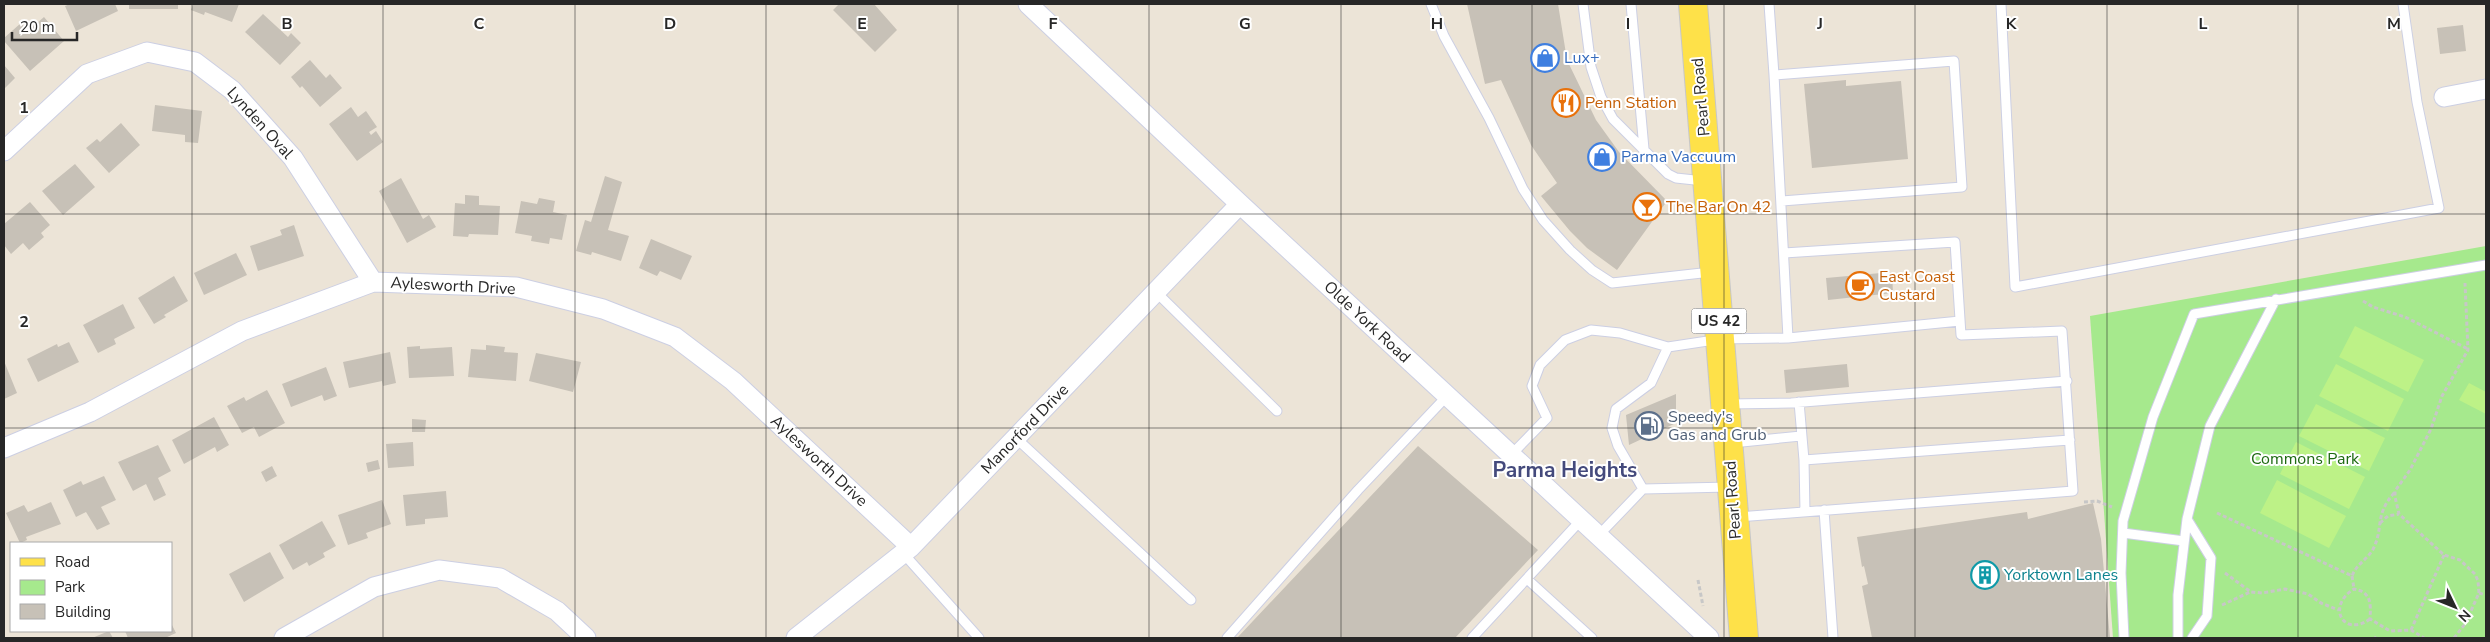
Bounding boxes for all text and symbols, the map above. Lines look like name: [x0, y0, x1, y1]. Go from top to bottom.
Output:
scale bar: [12, 10, 78, 42]
text: B: [281, 13, 293, 35]
text: C: [474, 13, 485, 35]
text: D: [664, 13, 676, 35]
text: E: [857, 13, 867, 35]
text: F: [1049, 13, 1058, 35]
text: G: [1239, 13, 1251, 35]
text: H: [1431, 13, 1443, 35]
text: I: [1626, 13, 1630, 35]
text: J: [1816, 13, 1823, 35]
text: K: [2006, 13, 2018, 35]
text: L: [2199, 13, 2208, 35]
text: M: [2387, 13, 2401, 35]
text: 20 m: [20, 17, 55, 37]
shop icon: Lux+: [1530, 43, 1560, 73]
place label: Lux+: [1564, 47, 1600, 69]
street label: Pearl Road: [1687, 57, 1715, 137]
street label: Lynden Oval: [222, 82, 298, 164]
restaurant icon: Penn Station: [1551, 88, 1581, 118]
place label: Penn Station: [1585, 92, 1677, 114]
text: 1: [19, 97, 29, 119]
shop icon: Parma Vaccuum: [1587, 142, 1617, 172]
place label: Parma Vaccuum: [1621, 146, 1736, 168]
bar icon: The Bar On 42: [1632, 192, 1662, 222]
place label: The Bar On 42: [1666, 196, 1771, 218]
place label: East Coast Custard: [1879, 266, 1955, 306]
cafe icon: East Coast Custard: [1845, 271, 1875, 301]
street label: Aylesworth Drive: [390, 272, 516, 300]
street label: Olde York Road: [1319, 276, 1415, 368]
road number: US 42: [1692, 308, 1746, 334]
text: 2: [19, 311, 29, 333]
street label: Manorford Drive: [976, 379, 1074, 479]
place label: Speedy's Gas and Grub: [1668, 406, 1767, 446]
street label: Aylesworth Drive: [766, 410, 872, 512]
fuel station icon: Speedy's Gas and Grub: [1634, 411, 1664, 441]
park label: Commons Park: [2251, 448, 2360, 470]
district label: Parma Heights: [1493, 456, 1637, 484]
street label: Pearl Road: [1719, 460, 1747, 540]
legend: [10, 542, 172, 632]
text: Road: [55, 552, 90, 572]
building icon: Yorktown Lanes: [1970, 560, 2000, 590]
place label: Yorktown Lanes: [2003, 564, 2118, 586]
text: Park: [55, 577, 85, 597]
north arrow: [2430, 582, 2480, 632]
text: Building: [55, 602, 111, 622]
text: N: [2454, 605, 2475, 626]

